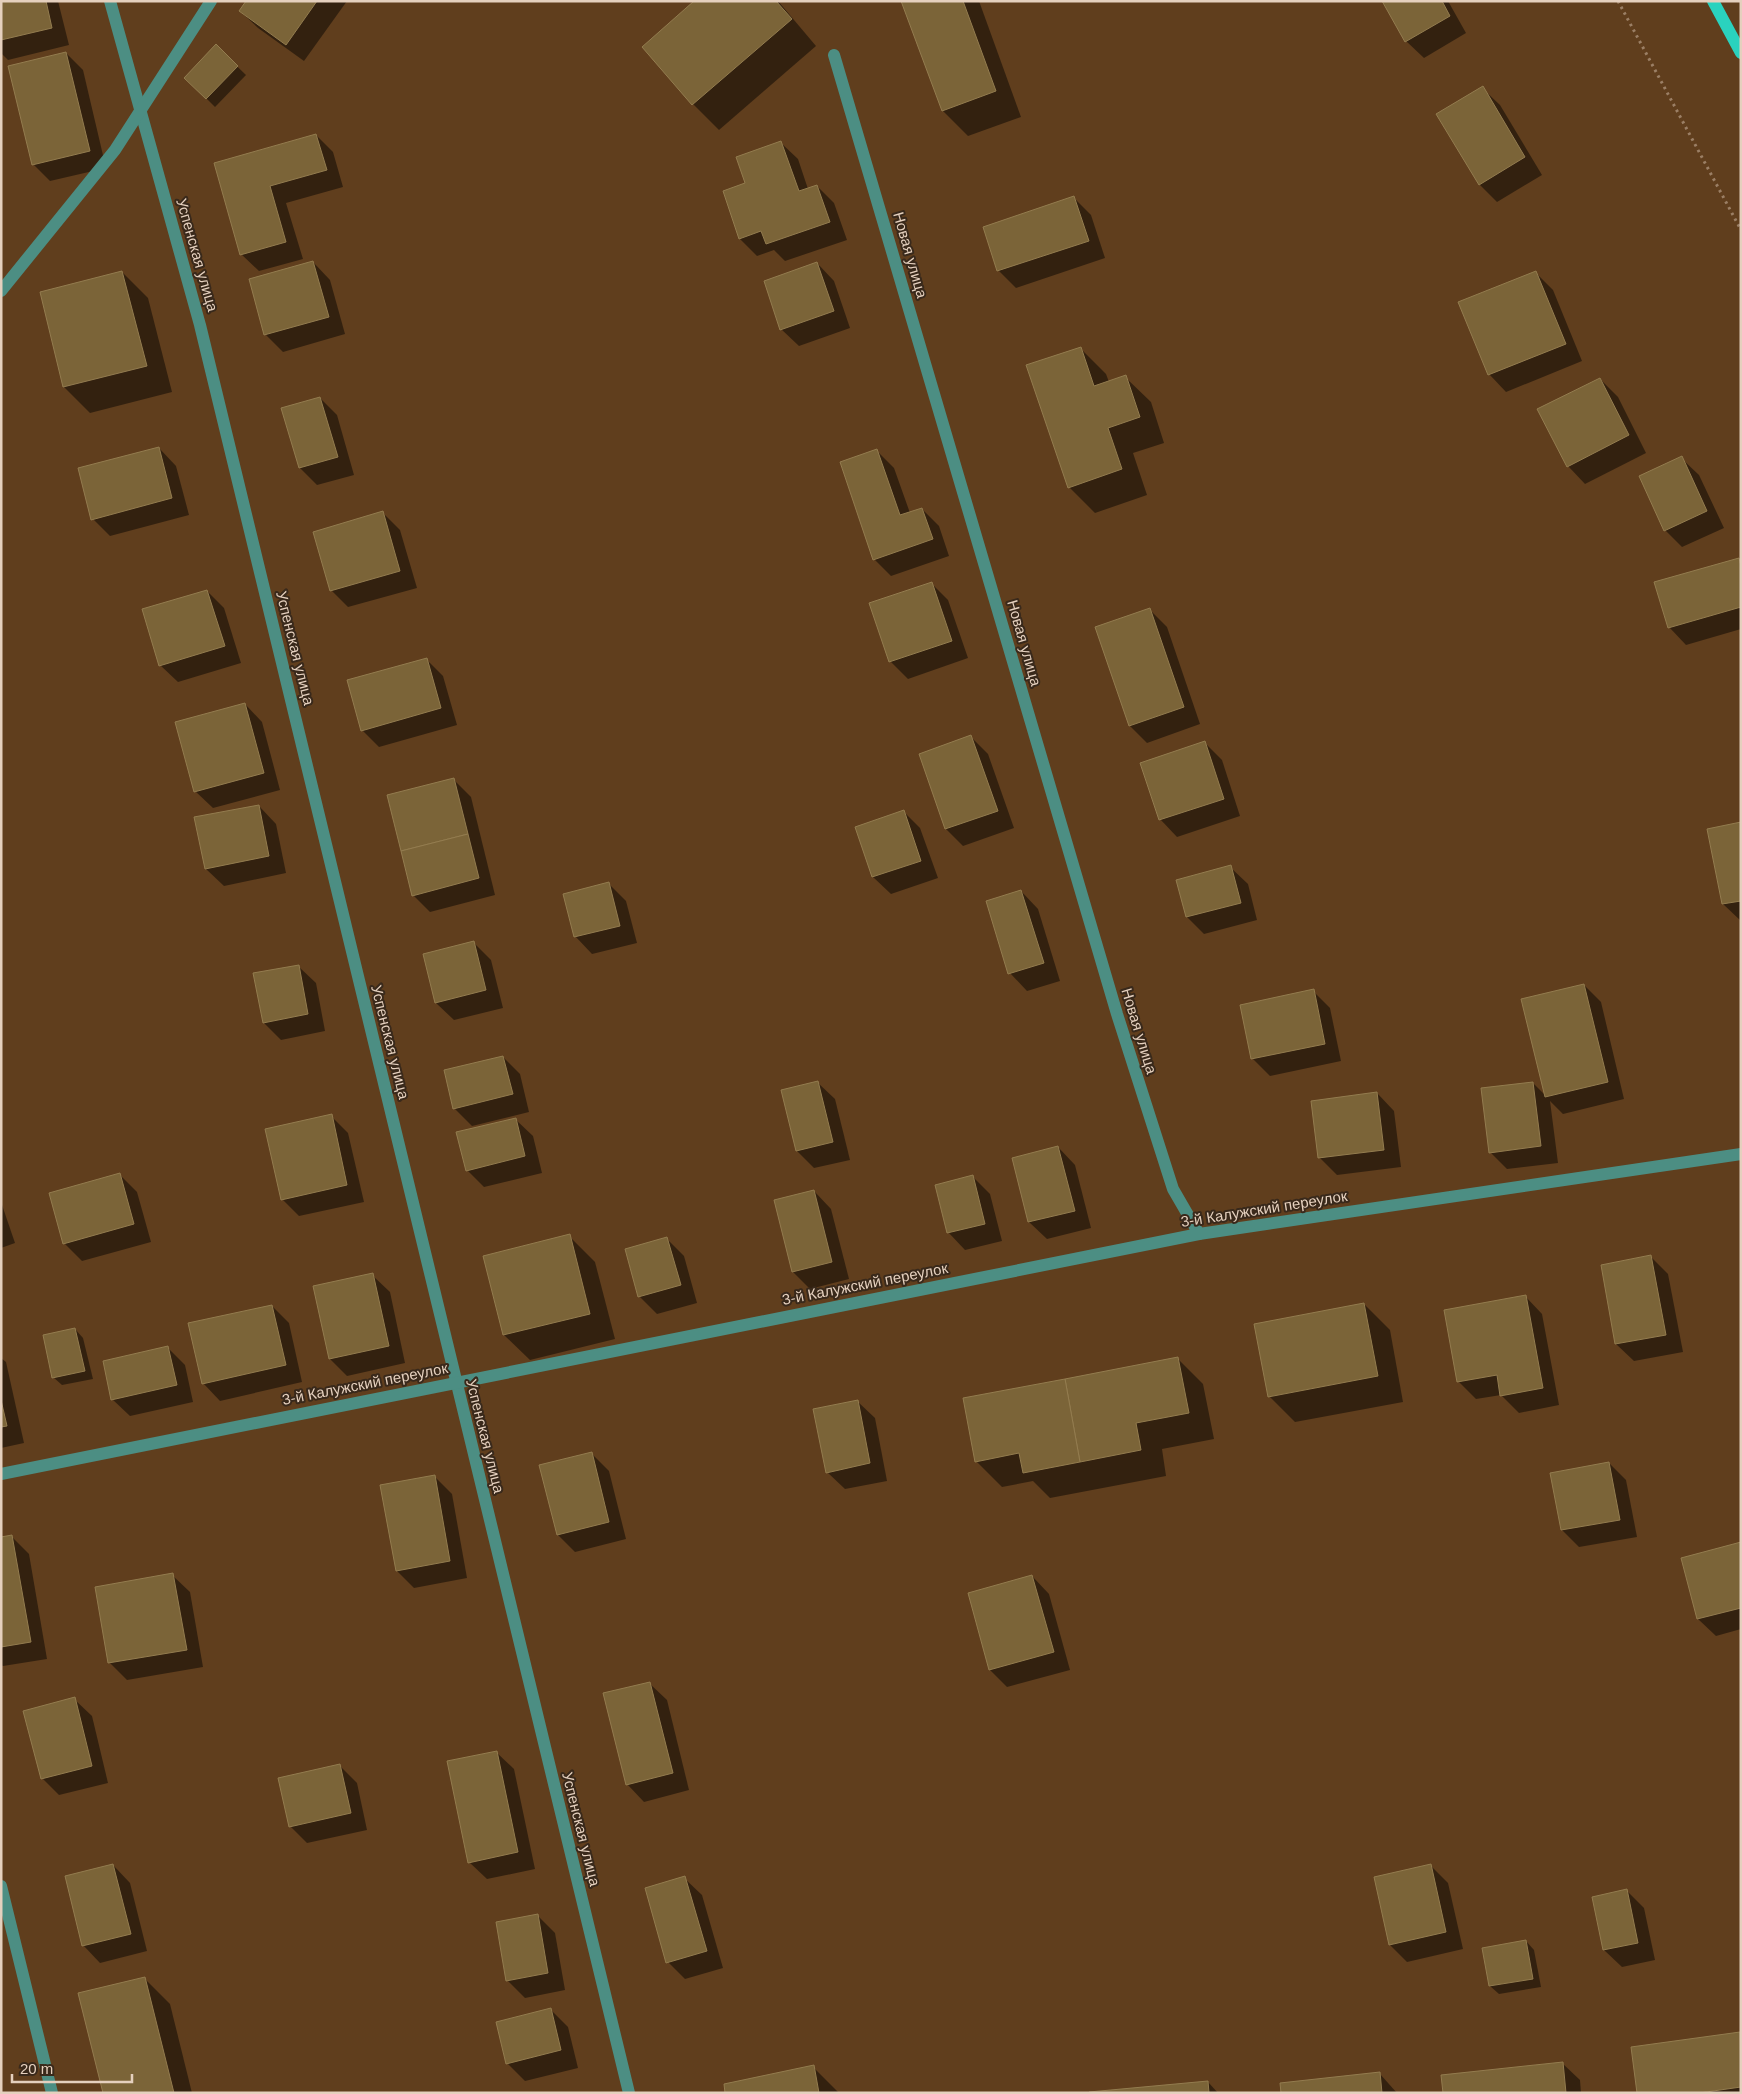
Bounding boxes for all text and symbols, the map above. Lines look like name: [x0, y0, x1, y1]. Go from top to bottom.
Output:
street label: Успенская улица: [173, 196, 222, 314]
street label: Новая улица: [890, 210, 931, 301]
street label: Успенская улица: [273, 589, 318, 707]
street label: Новая улица: [1004, 598, 1045, 689]
street label: Успенская улица: [368, 983, 413, 1101]
street label: Новая улица: [1118, 986, 1161, 1076]
street label: 3-й Калужский переулок: [1179, 1187, 1349, 1230]
street label: 3-й Калужский переулок: [781, 1259, 950, 1308]
street label: 3-й Калужский переулок: [281, 1359, 450, 1408]
street label: Успенская улица: [463, 1377, 508, 1495]
street label: Успенская улица: [559, 1770, 604, 1888]
scale bar: [12, 2052, 132, 2084]
text: 20 m: [20, 2060, 53, 2077]

